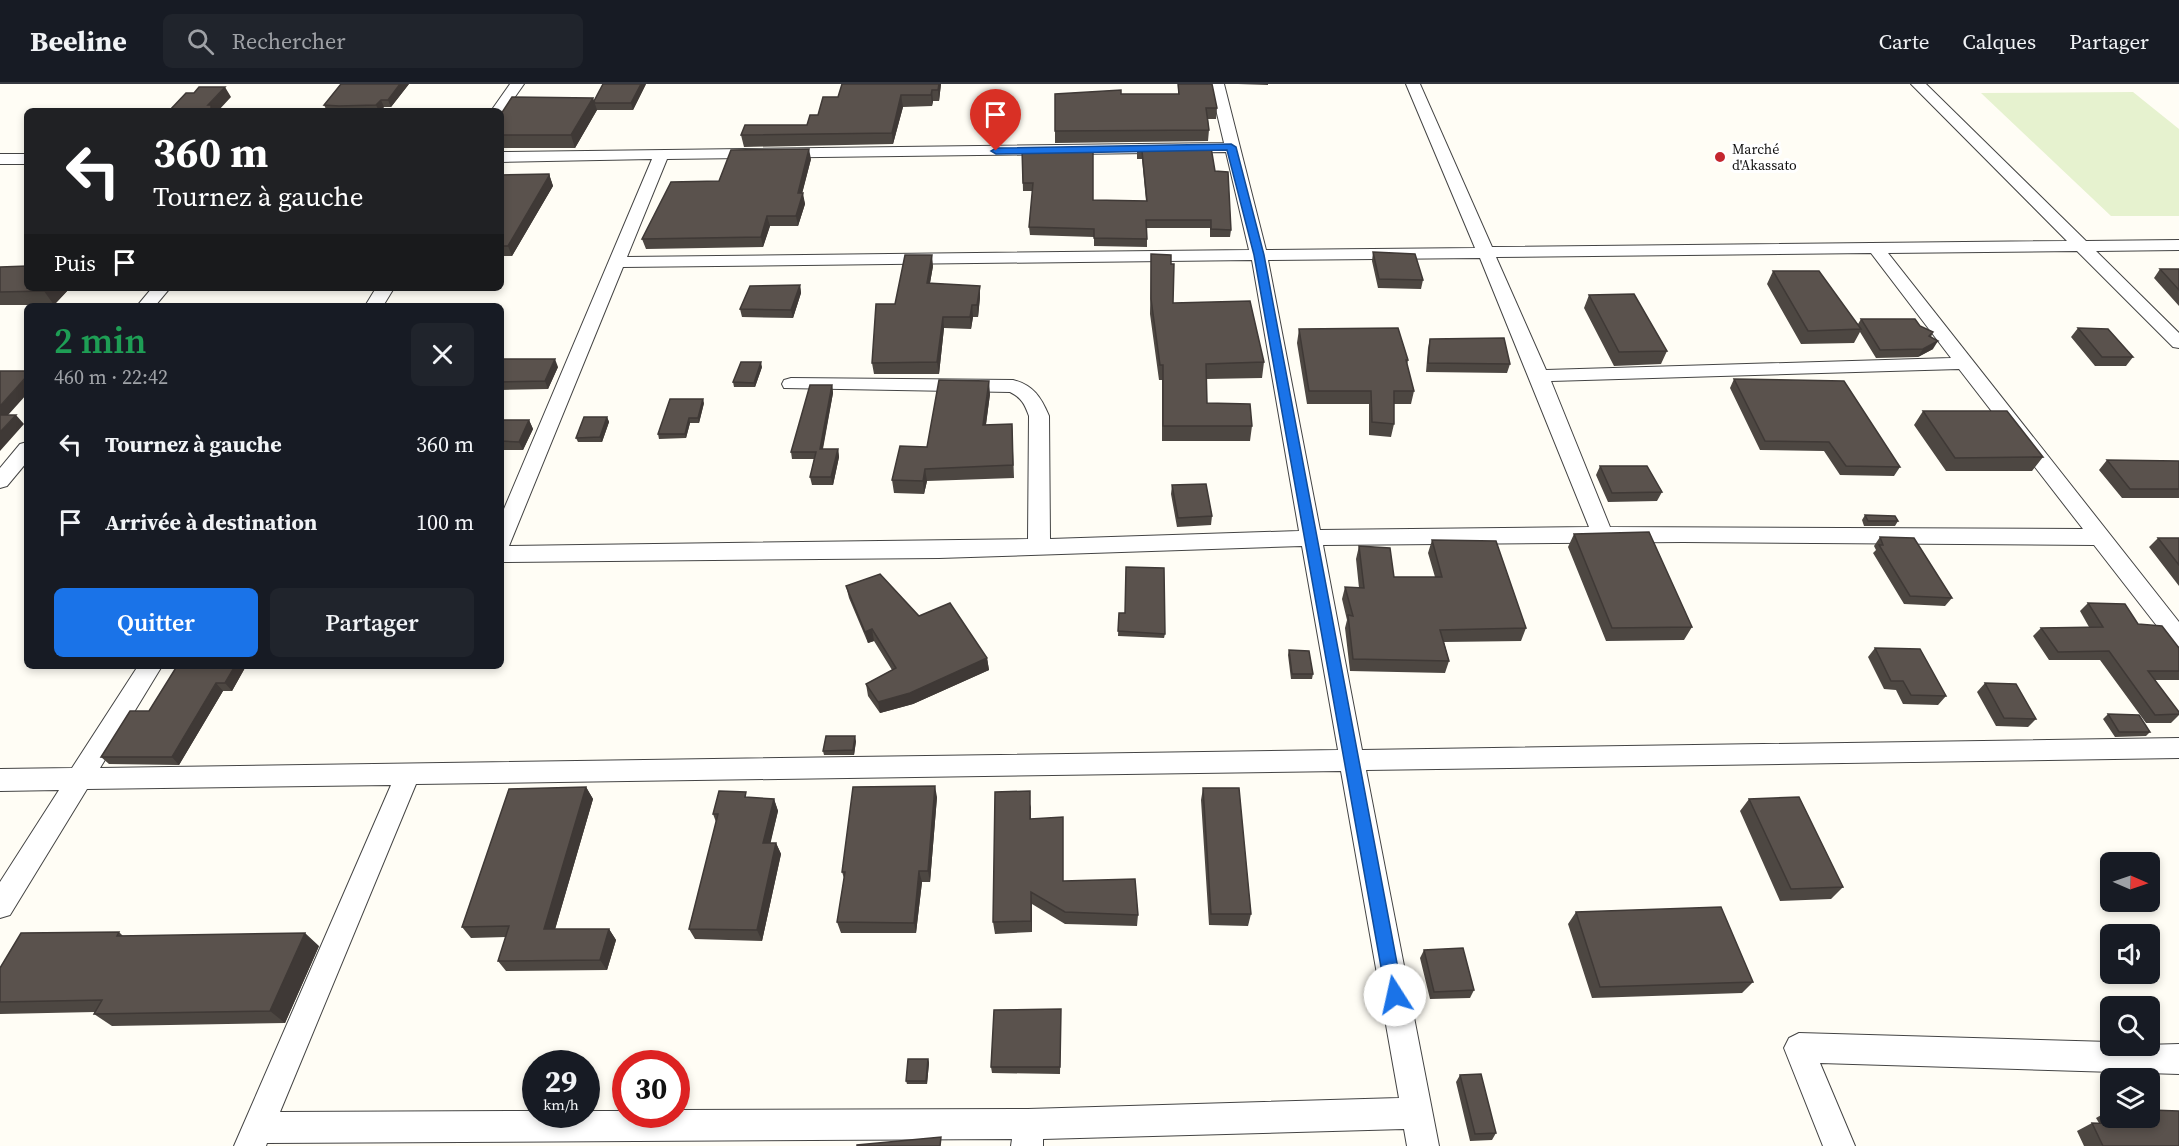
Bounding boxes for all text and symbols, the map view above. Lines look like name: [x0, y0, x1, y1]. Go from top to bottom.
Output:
search box: [163, 14, 583, 68]
text: Beeline: [30, 22, 127, 60]
icon: search: [184, 25, 217, 58]
text: Rechercher: [232, 26, 345, 56]
text: Carte: [1879, 27, 1929, 56]
text: Calques: [1962, 27, 2036, 56]
text: Partager: [2069, 27, 2149, 56]
pin: [970, 89, 1021, 151]
icon: arrive: [979, 98, 1012, 131]
text: 360 m: [153, 123, 268, 181]
icon: left: [54, 132, 132, 210]
place label: Marché d'Akassato: [1732, 139, 1797, 175]
marker: Marché d'Akassato: [1713, 150, 1727, 164]
text: Tournez à gauche: [153, 178, 363, 215]
icon: arrive: [108, 246, 141, 279]
text: Puis: [54, 248, 96, 278]
text: 2 min: [54, 316, 146, 365]
button: close: [411, 323, 474, 386]
text: 460 m · 22:42: [54, 363, 168, 391]
icon: left: [54, 428, 87, 461]
text: Tournez à gauche: [105, 429, 282, 459]
text: 360 m: [416, 429, 474, 459]
icon: arrive: [54, 506, 87, 539]
text: Arrivée à destination: [105, 507, 317, 537]
text: 100 m: [416, 507, 474, 537]
button: Quitter: [54, 588, 258, 657]
button: Partager: [270, 588, 474, 657]
north arrow: [2100, 852, 2160, 912]
map controls: [2100, 852, 2160, 1128]
button: sound: [2100, 924, 2160, 984]
position arrow: [1363, 963, 1427, 1027]
button: search: [2100, 996, 2160, 1056]
speed limit sign: 30: [612, 1050, 690, 1128]
text: 29: [545, 1061, 577, 1102]
button: layers: [2100, 1068, 2160, 1128]
text: km/h: [543, 1094, 579, 1115]

